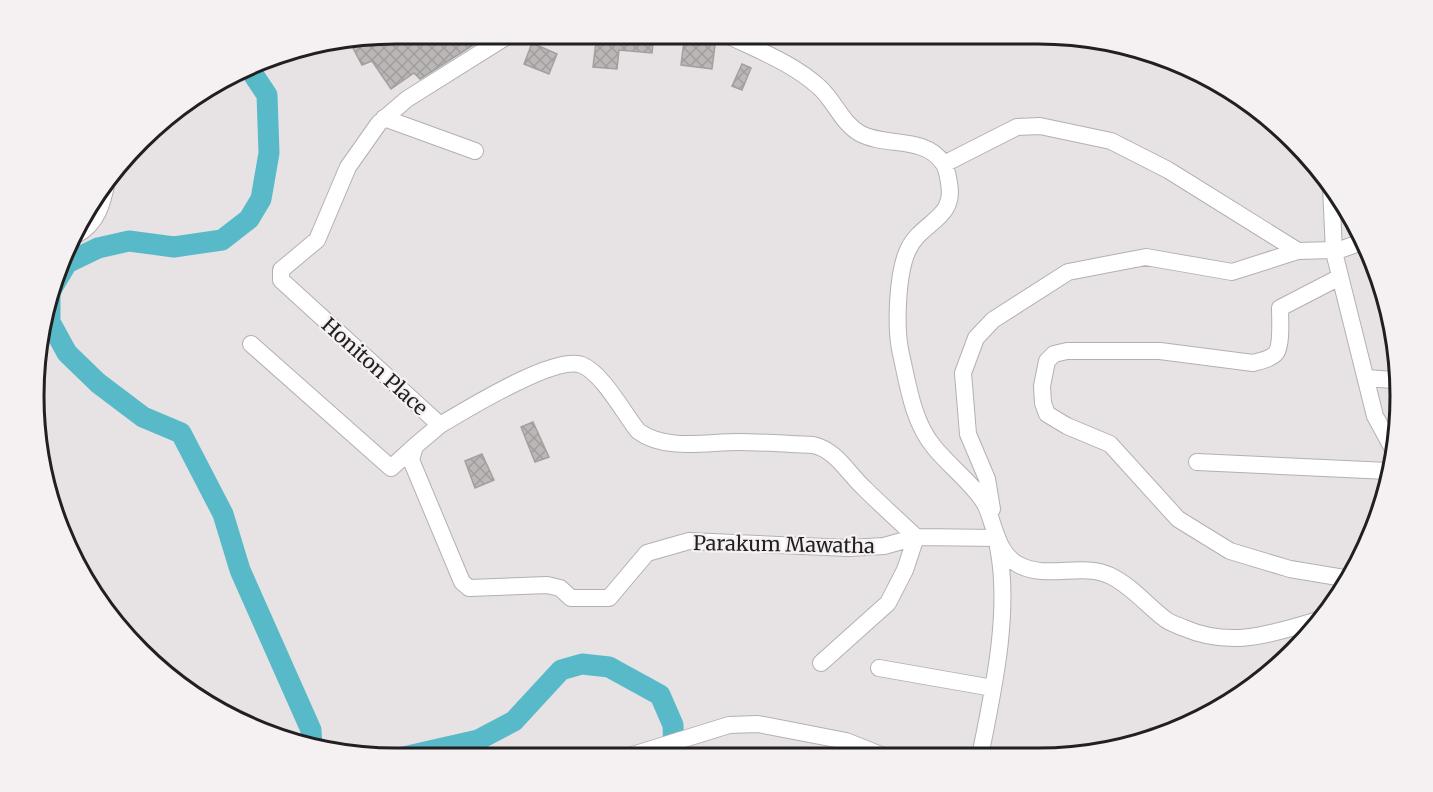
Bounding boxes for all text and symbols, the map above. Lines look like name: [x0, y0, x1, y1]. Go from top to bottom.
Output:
street label: Honiton Place: [317, 312, 433, 420]
street label: Parakum Mawatha: [693, 530, 875, 558]

